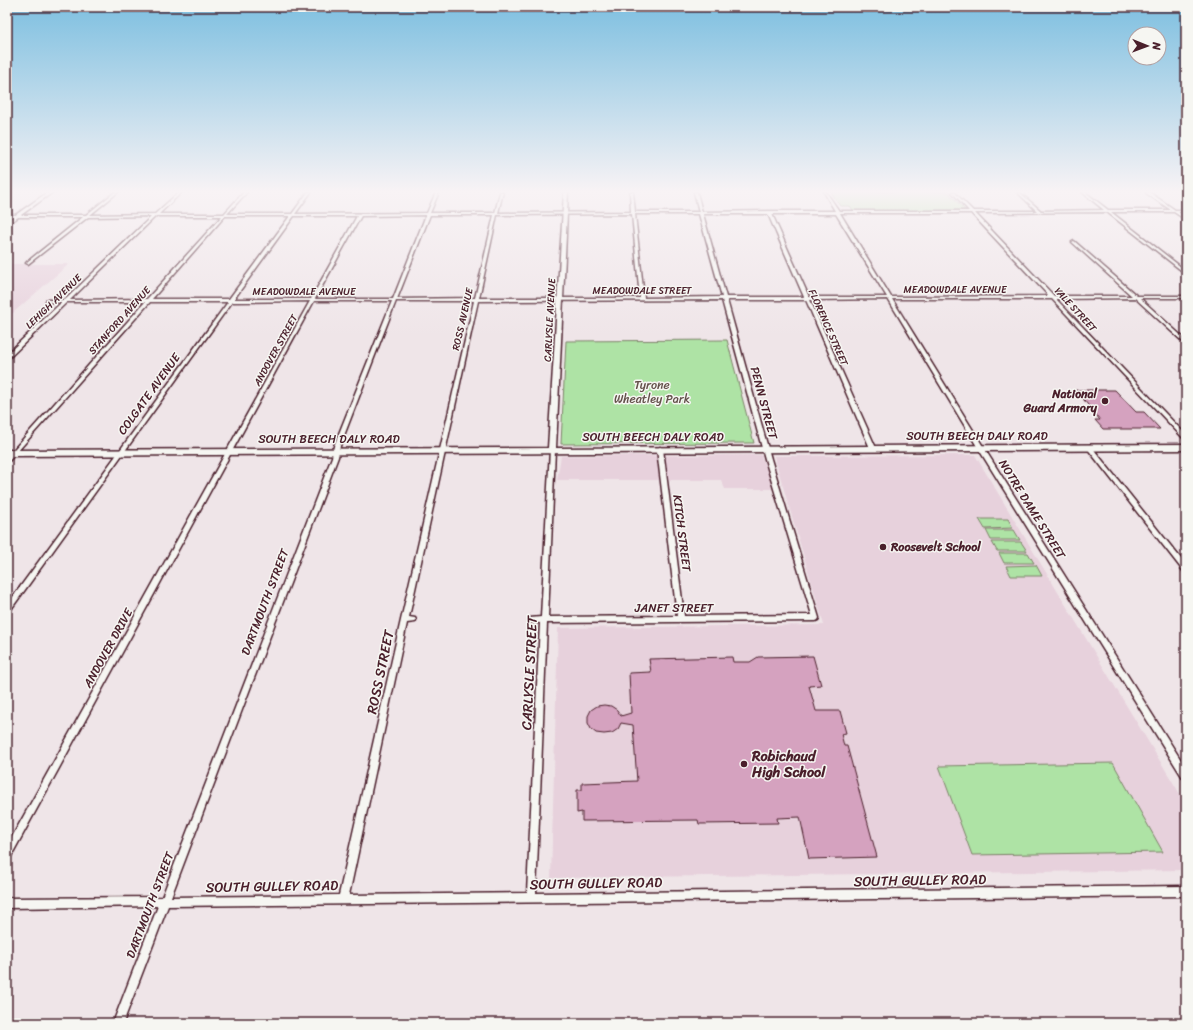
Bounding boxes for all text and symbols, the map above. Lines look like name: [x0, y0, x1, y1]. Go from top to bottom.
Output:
north arrow: [1127, 26, 1167, 66]
text: N: [1147, 41, 1166, 51]
street label: LEHIGH AVENUE: [21, 269, 87, 334]
street label: CARLYSLE AVENUE: [539, 276, 561, 362]
street label: STANFORD AVENUE: [84, 281, 156, 359]
street label: MEADOWDALE AVENUE: [904, 281, 1008, 299]
street label: MEADOWDALE STREET: [593, 282, 693, 300]
street label: MEADOWDALE AVENUE: [253, 283, 357, 301]
street label: YALE STREET: [1050, 283, 1102, 337]
street label: ROSS AVENUE: [447, 285, 479, 352]
street label: FLORENCE STREET: [803, 286, 853, 370]
street label: ANDOVER STREET: [248, 311, 303, 391]
street label: COLGATE AVENUE: [112, 347, 187, 440]
street label: PENN STREET: [744, 364, 785, 443]
park label: Tyrone Wheatley Park: [614, 374, 690, 410]
place label: National Guard Armory: [1023, 383, 1098, 419]
marker: National Guard Armory: [1100, 396, 1110, 406]
street label: SOUTH BEECH DALY ROAD: [906, 425, 1049, 447]
street label: SOUTH BEECH DALY ROAD: [582, 426, 725, 448]
street label: SOUTH BEECH DALY ROAD: [258, 428, 401, 450]
street label: NOTRE DAME STREET: [992, 455, 1072, 564]
street label: KITCH STREET: [666, 493, 698, 573]
place label: Roosevelt School: [890, 536, 981, 558]
marker: Roosevelt School: [878, 542, 888, 552]
street label: DARTMOUTH STREET: [235, 544, 296, 658]
street label: JANET STREET: [634, 597, 715, 619]
street label: ANDOVER DRIVE: [77, 603, 140, 693]
street label: CARLYSLE STREET: [514, 614, 545, 731]
street label: ROSS STREET: [359, 627, 402, 716]
place label: Robichaud High School: [751, 744, 826, 785]
marker: Robichaud High School: [739, 759, 749, 769]
street label: DARTMOUTH STREET: [120, 847, 181, 961]
street label: SOUTH GULLEY ROAD: [853, 867, 987, 894]
street label: SOUTH GULLEY ROAD: [529, 870, 663, 897]
street label: SOUTH GULLEY ROAD: [205, 873, 339, 900]

